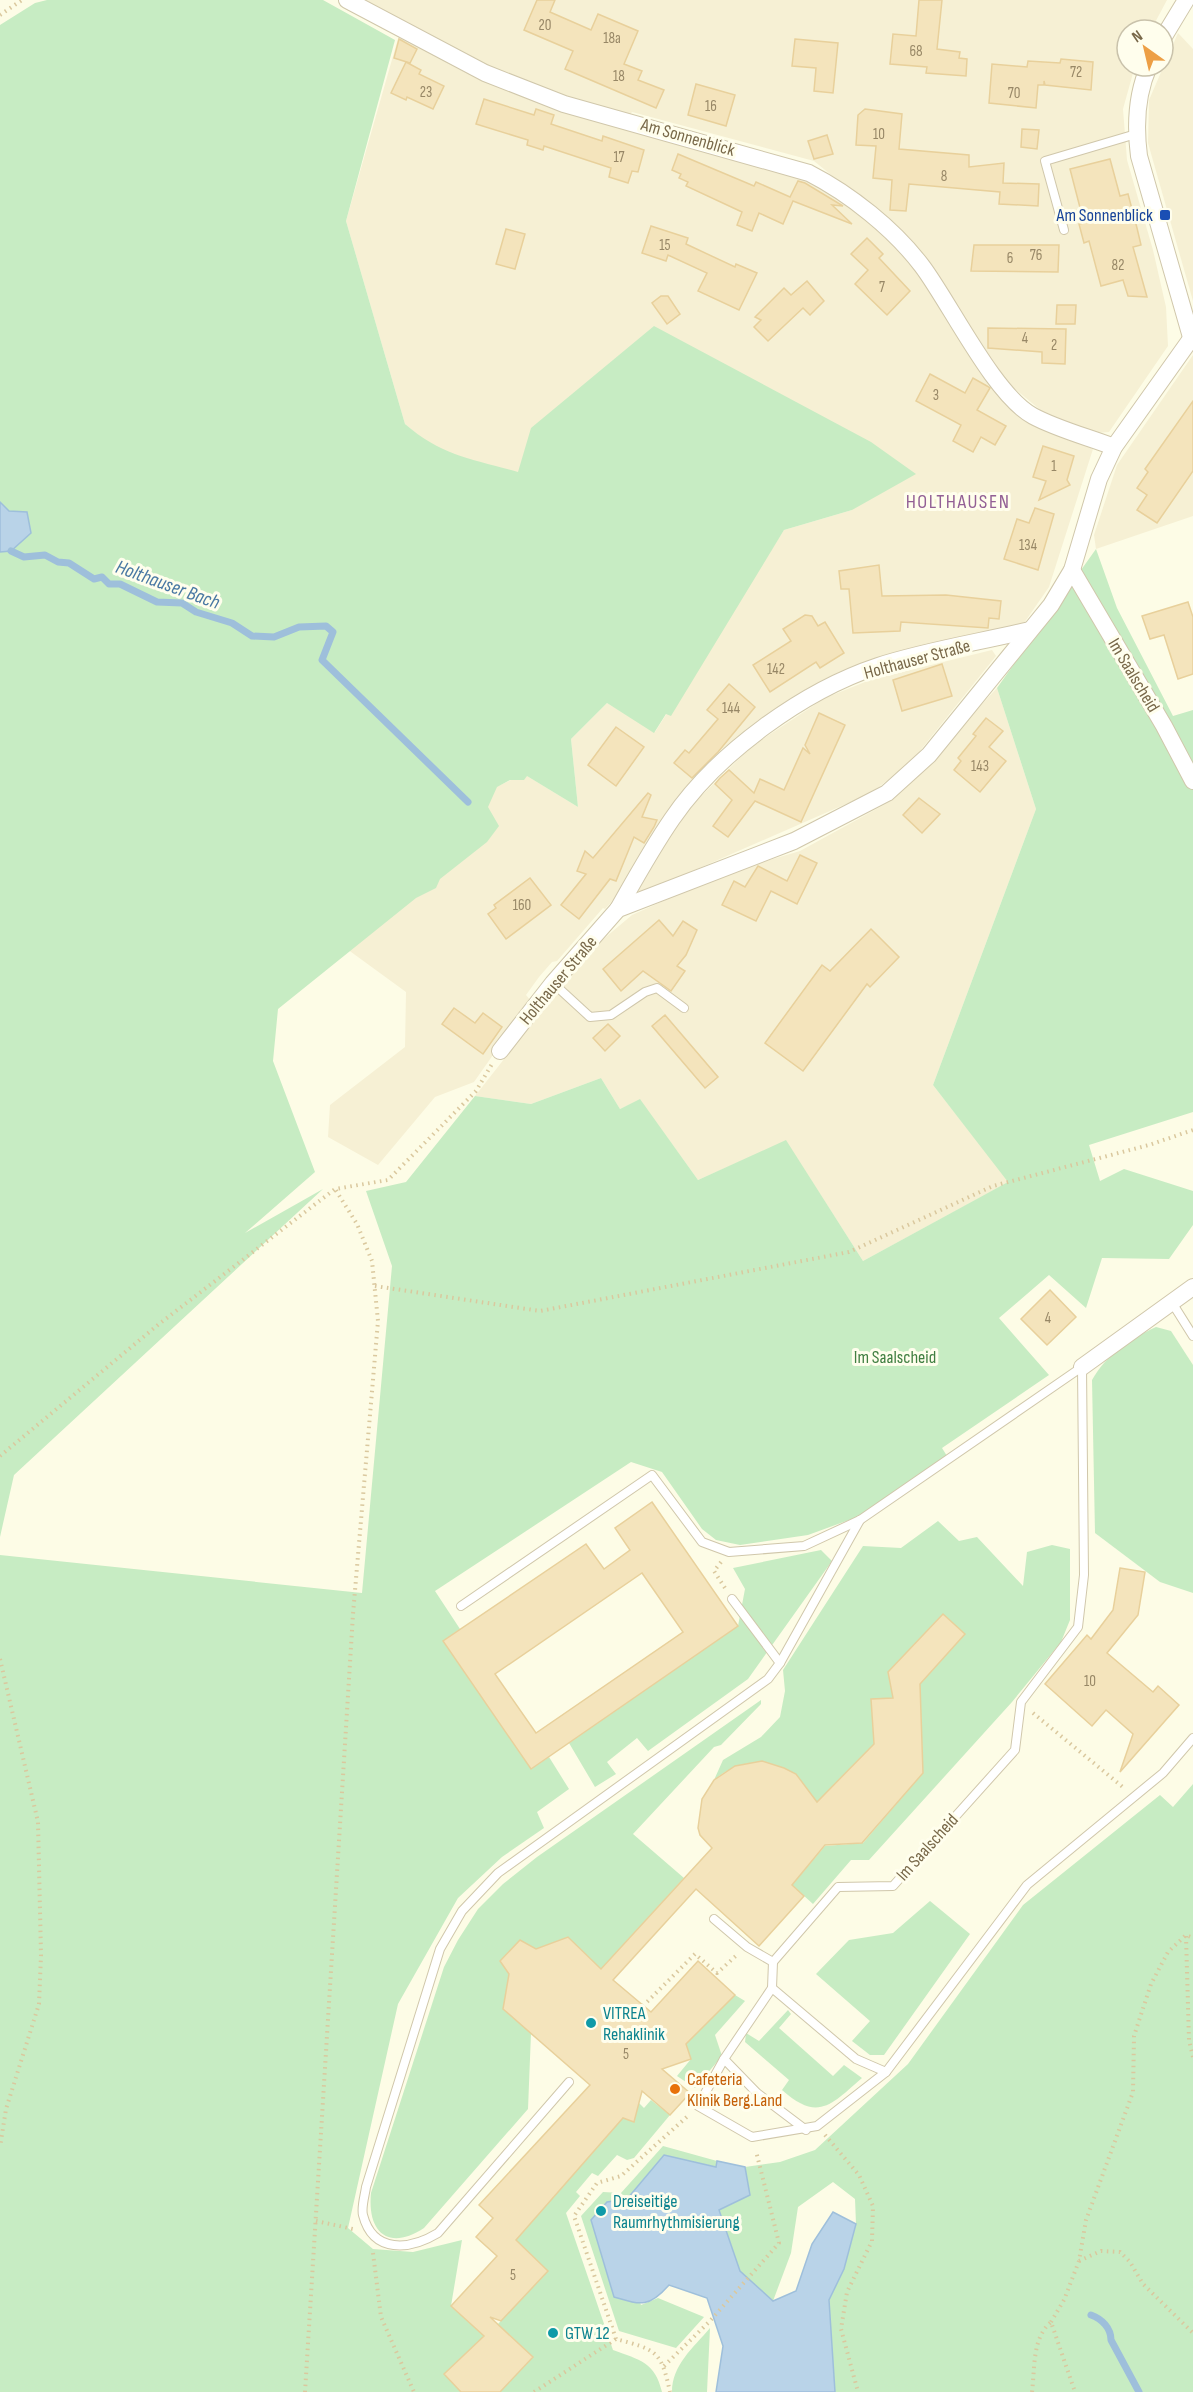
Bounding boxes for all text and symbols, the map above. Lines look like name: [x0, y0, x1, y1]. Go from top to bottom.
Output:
house number: 20: [539, 16, 551, 35]
north arrow: [1115, 18, 1175, 78]
text: N: [1129, 27, 1146, 47]
house number: 18a: [603, 29, 621, 48]
house number: 68: [909, 42, 923, 61]
house number: 72: [1070, 63, 1082, 82]
house number: 18: [613, 67, 625, 86]
house number: 23: [420, 83, 432, 102]
house number: 70: [1008, 84, 1020, 103]
house number: 16: [705, 97, 717, 116]
street label: Am Sonnenblick: [638, 114, 737, 161]
house number: 10: [873, 125, 885, 144]
house number: 17: [613, 148, 625, 167]
house number: 8: [941, 167, 947, 186]
place label: Am Sonnenblick: [1055, 205, 1153, 226]
marker: Am Sonnenblick: [1158, 208, 1172, 222]
house number: 15: [659, 236, 671, 255]
house number: 76: [1030, 246, 1042, 265]
house number: 6: [1007, 249, 1013, 268]
house number: 82: [1112, 256, 1124, 275]
house number: 7: [879, 278, 885, 297]
house number: 4: [1022, 329, 1028, 348]
house number: 2: [1051, 336, 1057, 355]
house number: 3: [933, 386, 939, 405]
house number: 1: [1051, 457, 1057, 476]
district label: HOLTHAUSEN: [906, 490, 1010, 514]
house number: 134: [1019, 536, 1037, 555]
water label: Holthauser Bach: [112, 555, 223, 615]
street label: Holthauser Straße: [862, 635, 973, 684]
street label: Im Saalscheid: [1103, 635, 1164, 716]
house number: 142: [767, 660, 785, 679]
house number: 144: [722, 699, 740, 718]
house number: 143: [971, 757, 989, 776]
house number: 160: [513, 896, 531, 915]
street label: Holthauser Straße: [515, 932, 602, 1029]
house number: 4: [1045, 1309, 1051, 1328]
park label: Im Saalscheid: [854, 1347, 936, 1368]
house number: 10: [1084, 1672, 1096, 1691]
street label: Im Saalscheid: [892, 1810, 963, 1885]
place label: VITREA Rehaklinik: [603, 2003, 665, 2045]
marker: VITREA Rehaklinik: [584, 2016, 598, 2030]
house number: 5: [623, 2045, 629, 2064]
place label: Cafeteria Klinik Berg.Land: [687, 2069, 782, 2111]
marker: Cafeteria Klinik Berg.Land: [668, 2082, 682, 2096]
place label: Dreiseitige Raumrhythmisierung: [613, 2191, 740, 2233]
marker: Dreiseitige Raumrhythmisierung: [594, 2204, 608, 2218]
house number: 5: [510, 2266, 516, 2285]
place label: GTW 12: [565, 2323, 610, 2344]
marker: GTW 12: [546, 2326, 560, 2340]

